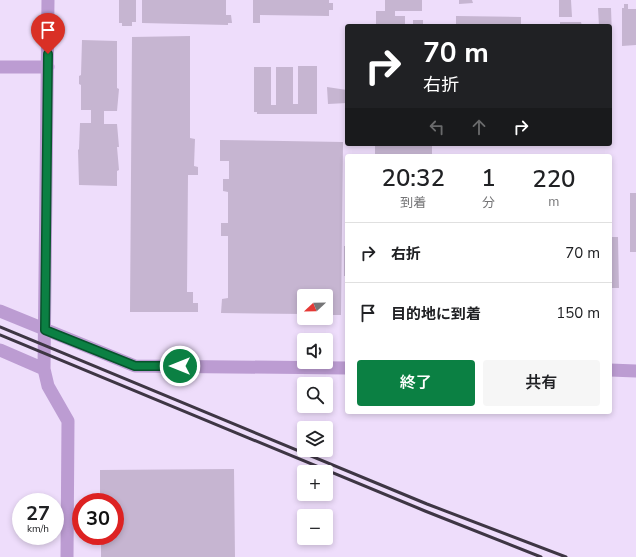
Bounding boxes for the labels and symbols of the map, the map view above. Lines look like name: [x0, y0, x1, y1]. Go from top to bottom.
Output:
pin: [31, 13, 65, 54]
north arrow: [297, 289, 333, 325]
position arrow: [159, 345, 201, 387]
speed limit sign: 30: [72, 493, 124, 545]

